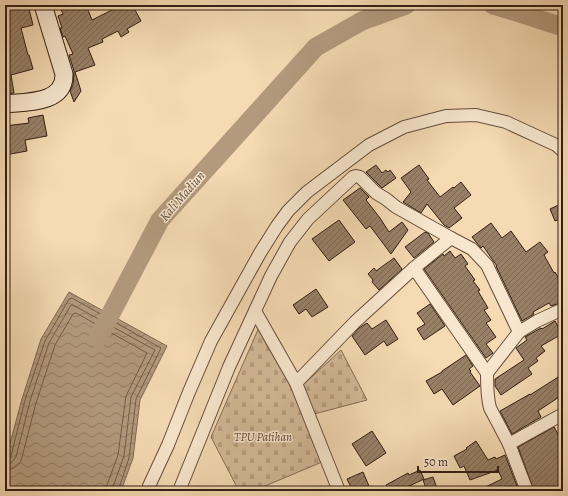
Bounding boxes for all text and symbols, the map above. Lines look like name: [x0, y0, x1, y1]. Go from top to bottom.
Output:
water label: Kali Madiun: [156, 167, 208, 225]
park label: TPU Patihan: [234, 429, 292, 445]
scale bar: [418, 448, 498, 474]
text: 50 m: [424, 454, 448, 470]

